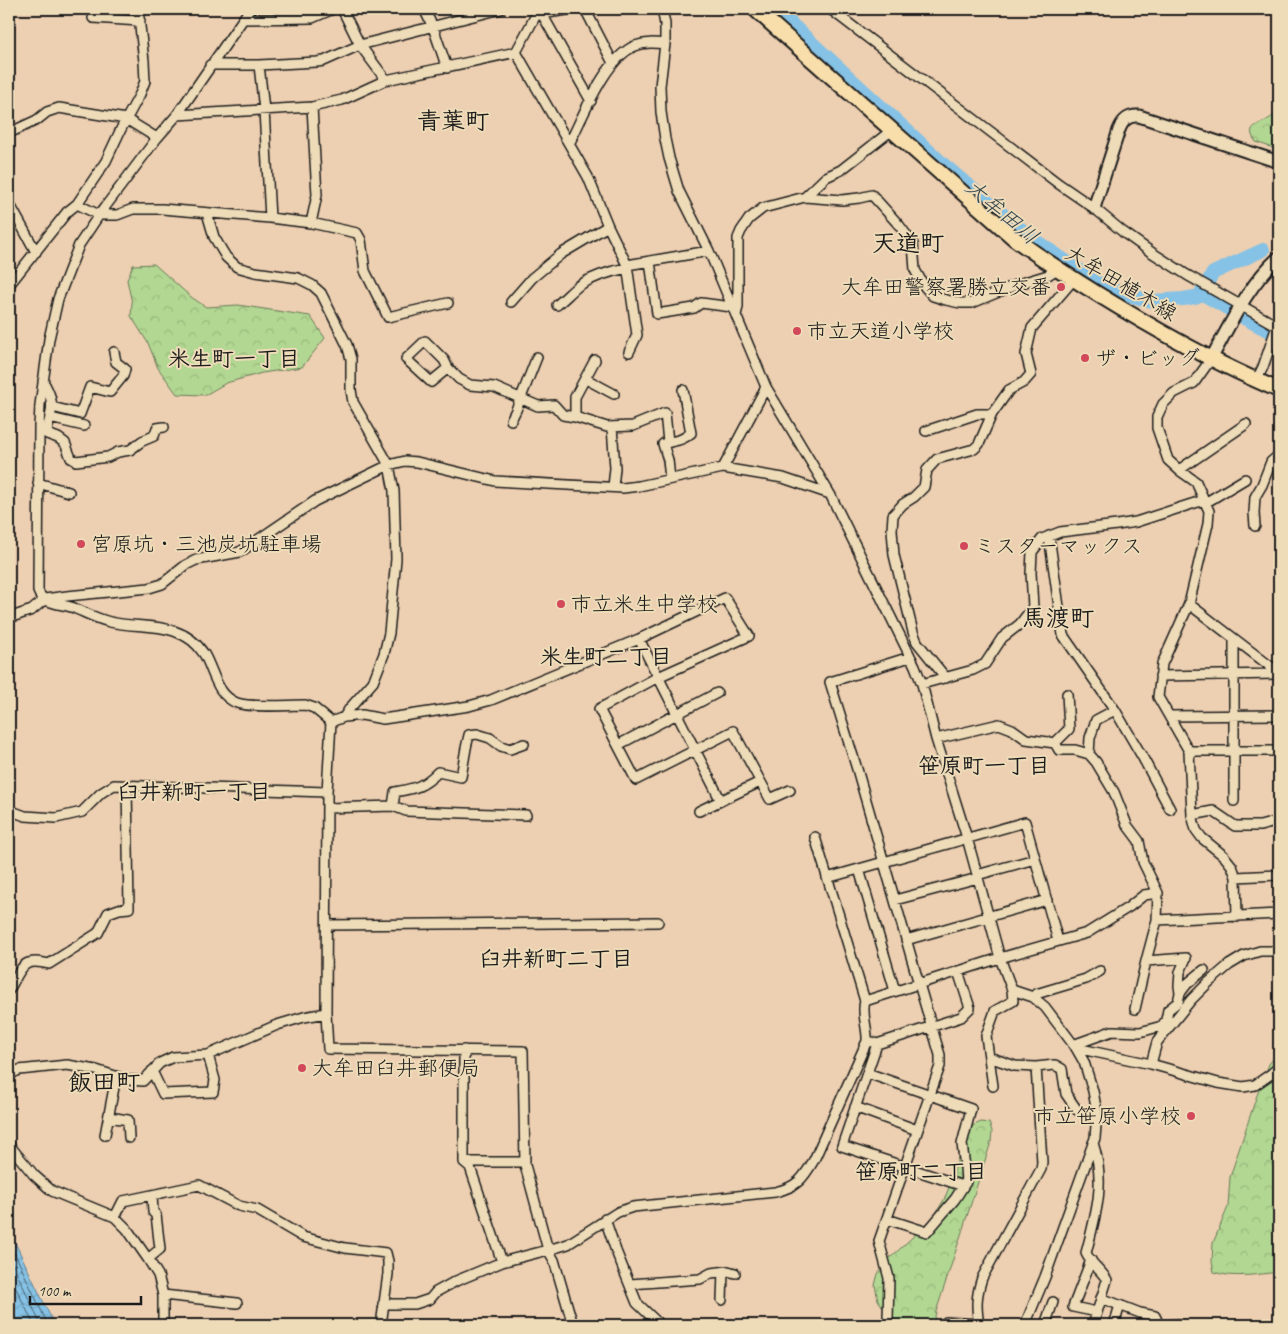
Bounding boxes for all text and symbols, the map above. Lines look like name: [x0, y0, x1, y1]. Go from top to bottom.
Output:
district label: 青葉町: [417, 106, 489, 136]
water label: 大牟田川: [959, 173, 1045, 251]
district label: 天道町: [872, 228, 944, 258]
street label: 大牟田植木線: [1060, 239, 1182, 327]
place label: 大牟田警察署勝立交番: [841, 274, 1051, 300]
marker: 大牟田警察署勝立交番: [1055, 281, 1067, 293]
place label: 市立天道小学校: [807, 318, 954, 344]
marker: 市立天道小学校: [791, 325, 803, 337]
district label: 米生町一丁目: [168, 345, 300, 373]
place label: ザ・ビッグ: [1095, 345, 1200, 371]
marker: ザ・ビッグ: [1079, 352, 1091, 364]
place label: 宮原坑・三池炭坑駐車場: [91, 531, 322, 557]
place label: ミスターマックス: [974, 533, 1142, 559]
marker: 宮原坑・三池炭坑駐車場: [75, 538, 87, 550]
marker: ミスターマックス: [958, 540, 970, 552]
place label: 市立米生中学校: [571, 591, 718, 617]
marker: 市立米生中学校: [555, 598, 567, 610]
district label: 馬渡町: [1022, 603, 1094, 633]
district label: 米生町二丁目: [540, 643, 672, 671]
district label: 笹原町一丁目: [918, 752, 1050, 780]
district label: 臼井新町一丁目: [117, 778, 271, 806]
district label: 臼井新町二丁目: [479, 945, 633, 973]
place label: 大牟田臼井郵便局: [312, 1055, 480, 1081]
marker: 大牟田臼井郵便局: [296, 1062, 308, 1074]
district label: 飯田町: [68, 1067, 140, 1097]
place label: 市立笹原小学校: [1034, 1103, 1181, 1129]
marker: 市立笹原小学校: [1185, 1110, 1197, 1122]
district label: 笹原町二丁目: [855, 1158, 987, 1186]
scale bar: [30, 1274, 141, 1306]
text: 100 m: [38, 1282, 72, 1301]

